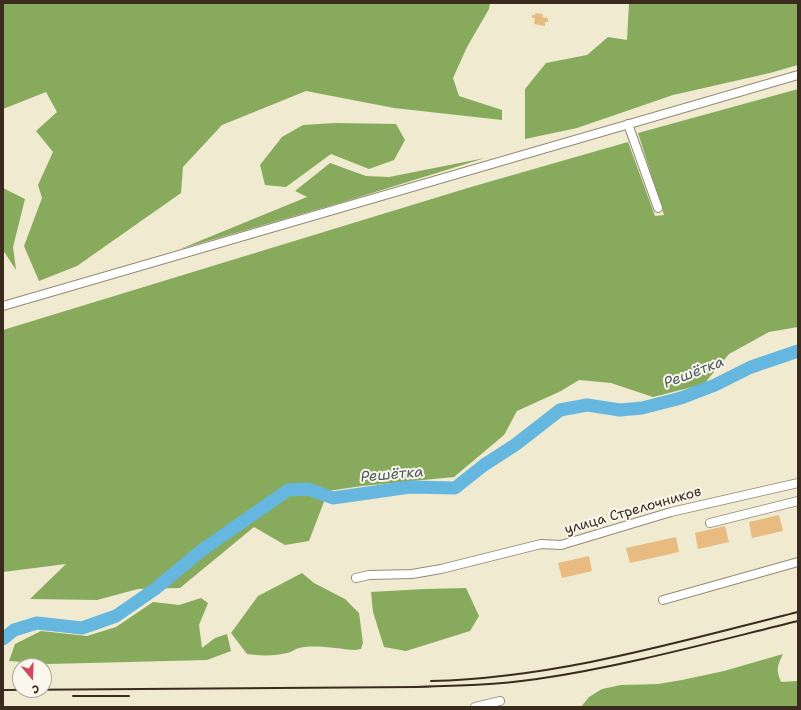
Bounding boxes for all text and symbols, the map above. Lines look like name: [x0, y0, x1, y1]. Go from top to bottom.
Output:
water label: Решётка: [661, 353, 727, 393]
water label: Решётка: [360, 463, 424, 487]
street label: улица Стрелочников: [563, 483, 703, 539]
north arrow: [12, 658, 52, 698]
text: С: [30, 681, 41, 697]

